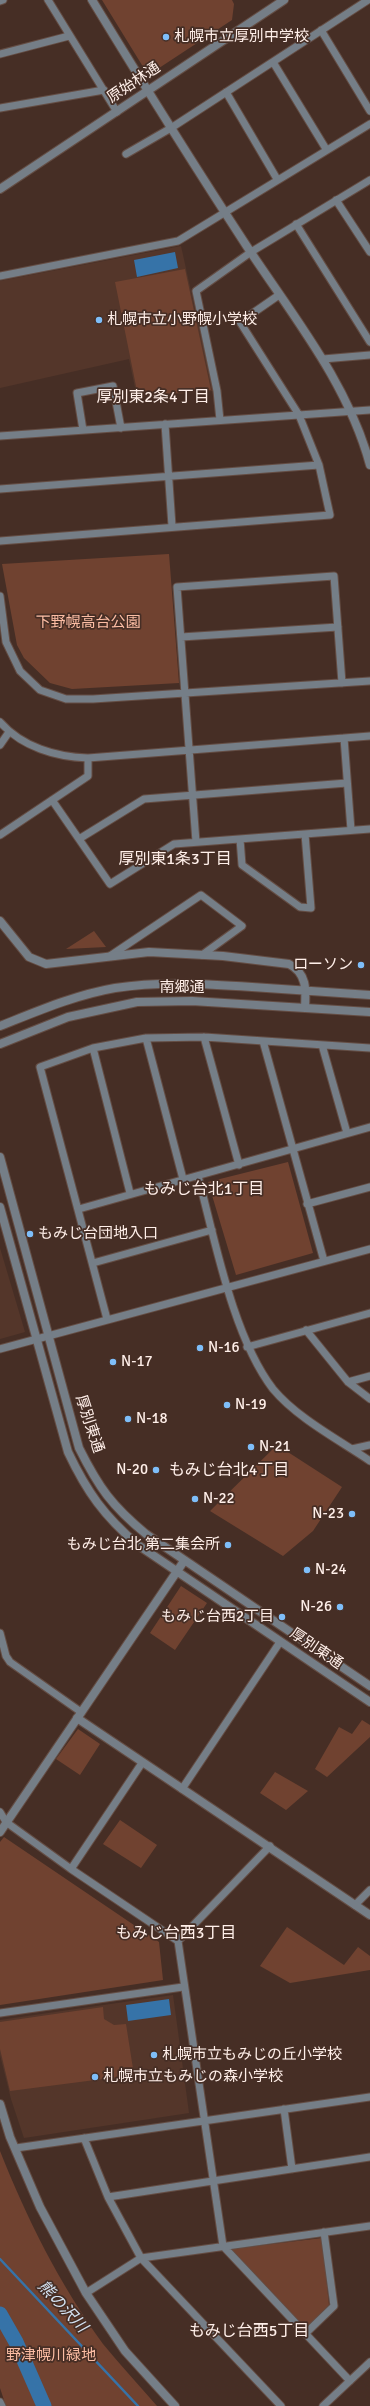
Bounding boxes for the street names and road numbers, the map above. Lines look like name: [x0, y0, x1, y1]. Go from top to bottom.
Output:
street label: 原始林通: [104, 59, 164, 107]
street label: 南郷通: [160, 979, 204, 997]
street label: 厚別東通: [71, 1393, 107, 1455]
street label: 厚別東通: [286, 1625, 346, 1673]

